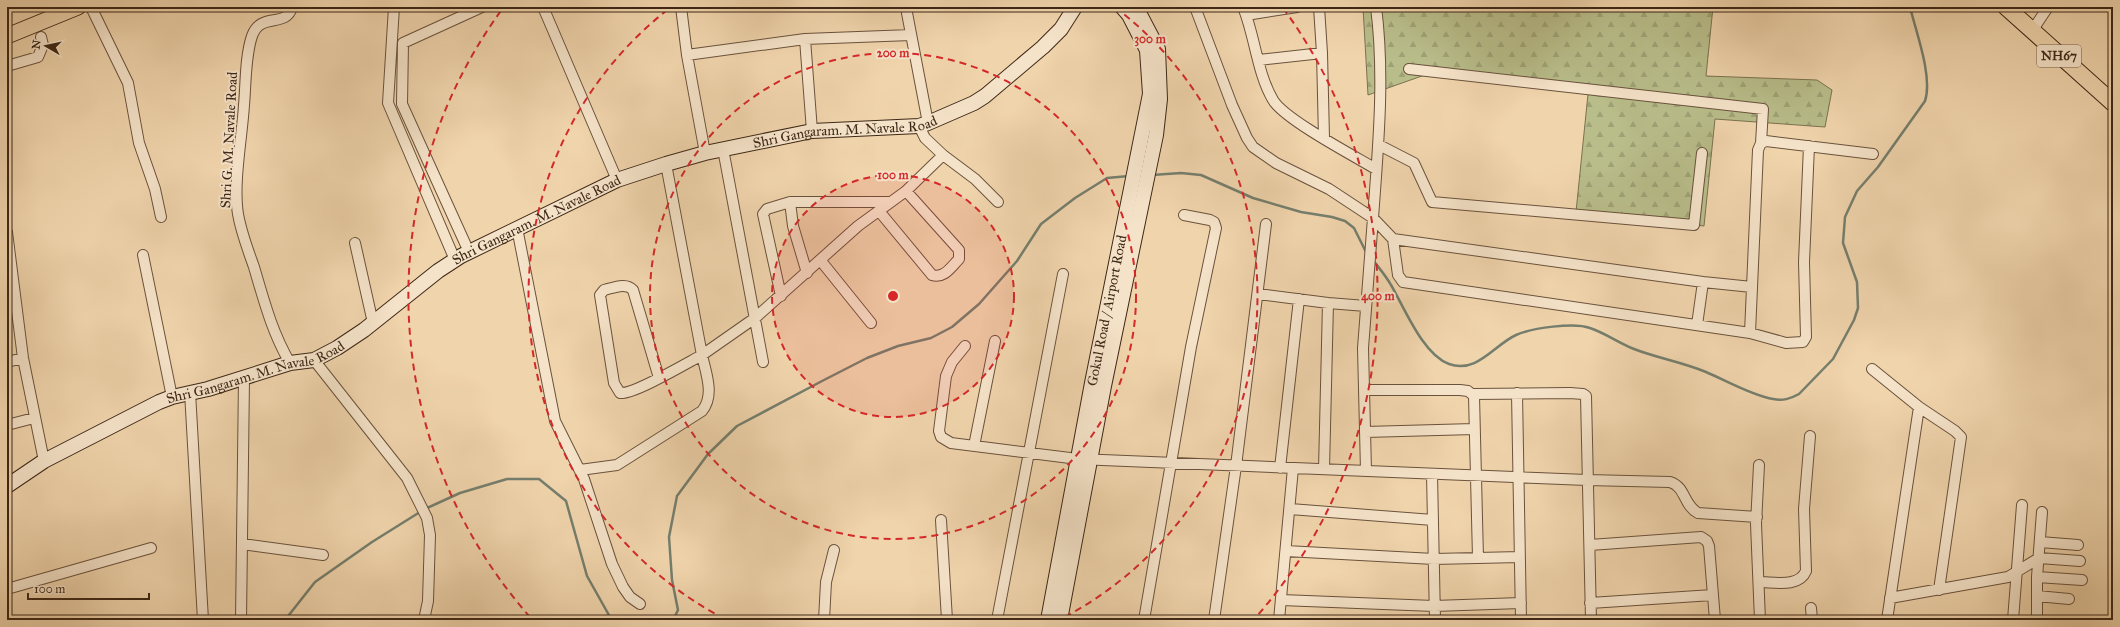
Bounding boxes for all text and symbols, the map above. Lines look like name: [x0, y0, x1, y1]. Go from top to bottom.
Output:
north arrow: [26, 26, 66, 66]
text: 300 m: [1134, 32, 1167, 47]
text: N: [29, 38, 44, 50]
road number: NH67: [2037, 45, 2081, 67]
text: 200 m: [877, 46, 910, 60]
street label: Shri G. M. Navale Road: [217, 71, 241, 209]
street label: Shri Gangaram. M. Navale Road: [751, 112, 940, 151]
text: 100 m: [877, 168, 910, 182]
street label: Shri Gangaram. M. Navale Road: [449, 171, 623, 268]
street label: Gokul Road / Airport Road: [1083, 234, 1130, 387]
centre of rings: [886, 289, 900, 303]
text: 400 m: [1361, 289, 1396, 304]
street label: Shri Gangaram. M. Navale Road: [164, 337, 348, 407]
scale bar: [28, 575, 149, 601]
text: 100 m: [34, 582, 65, 596]

